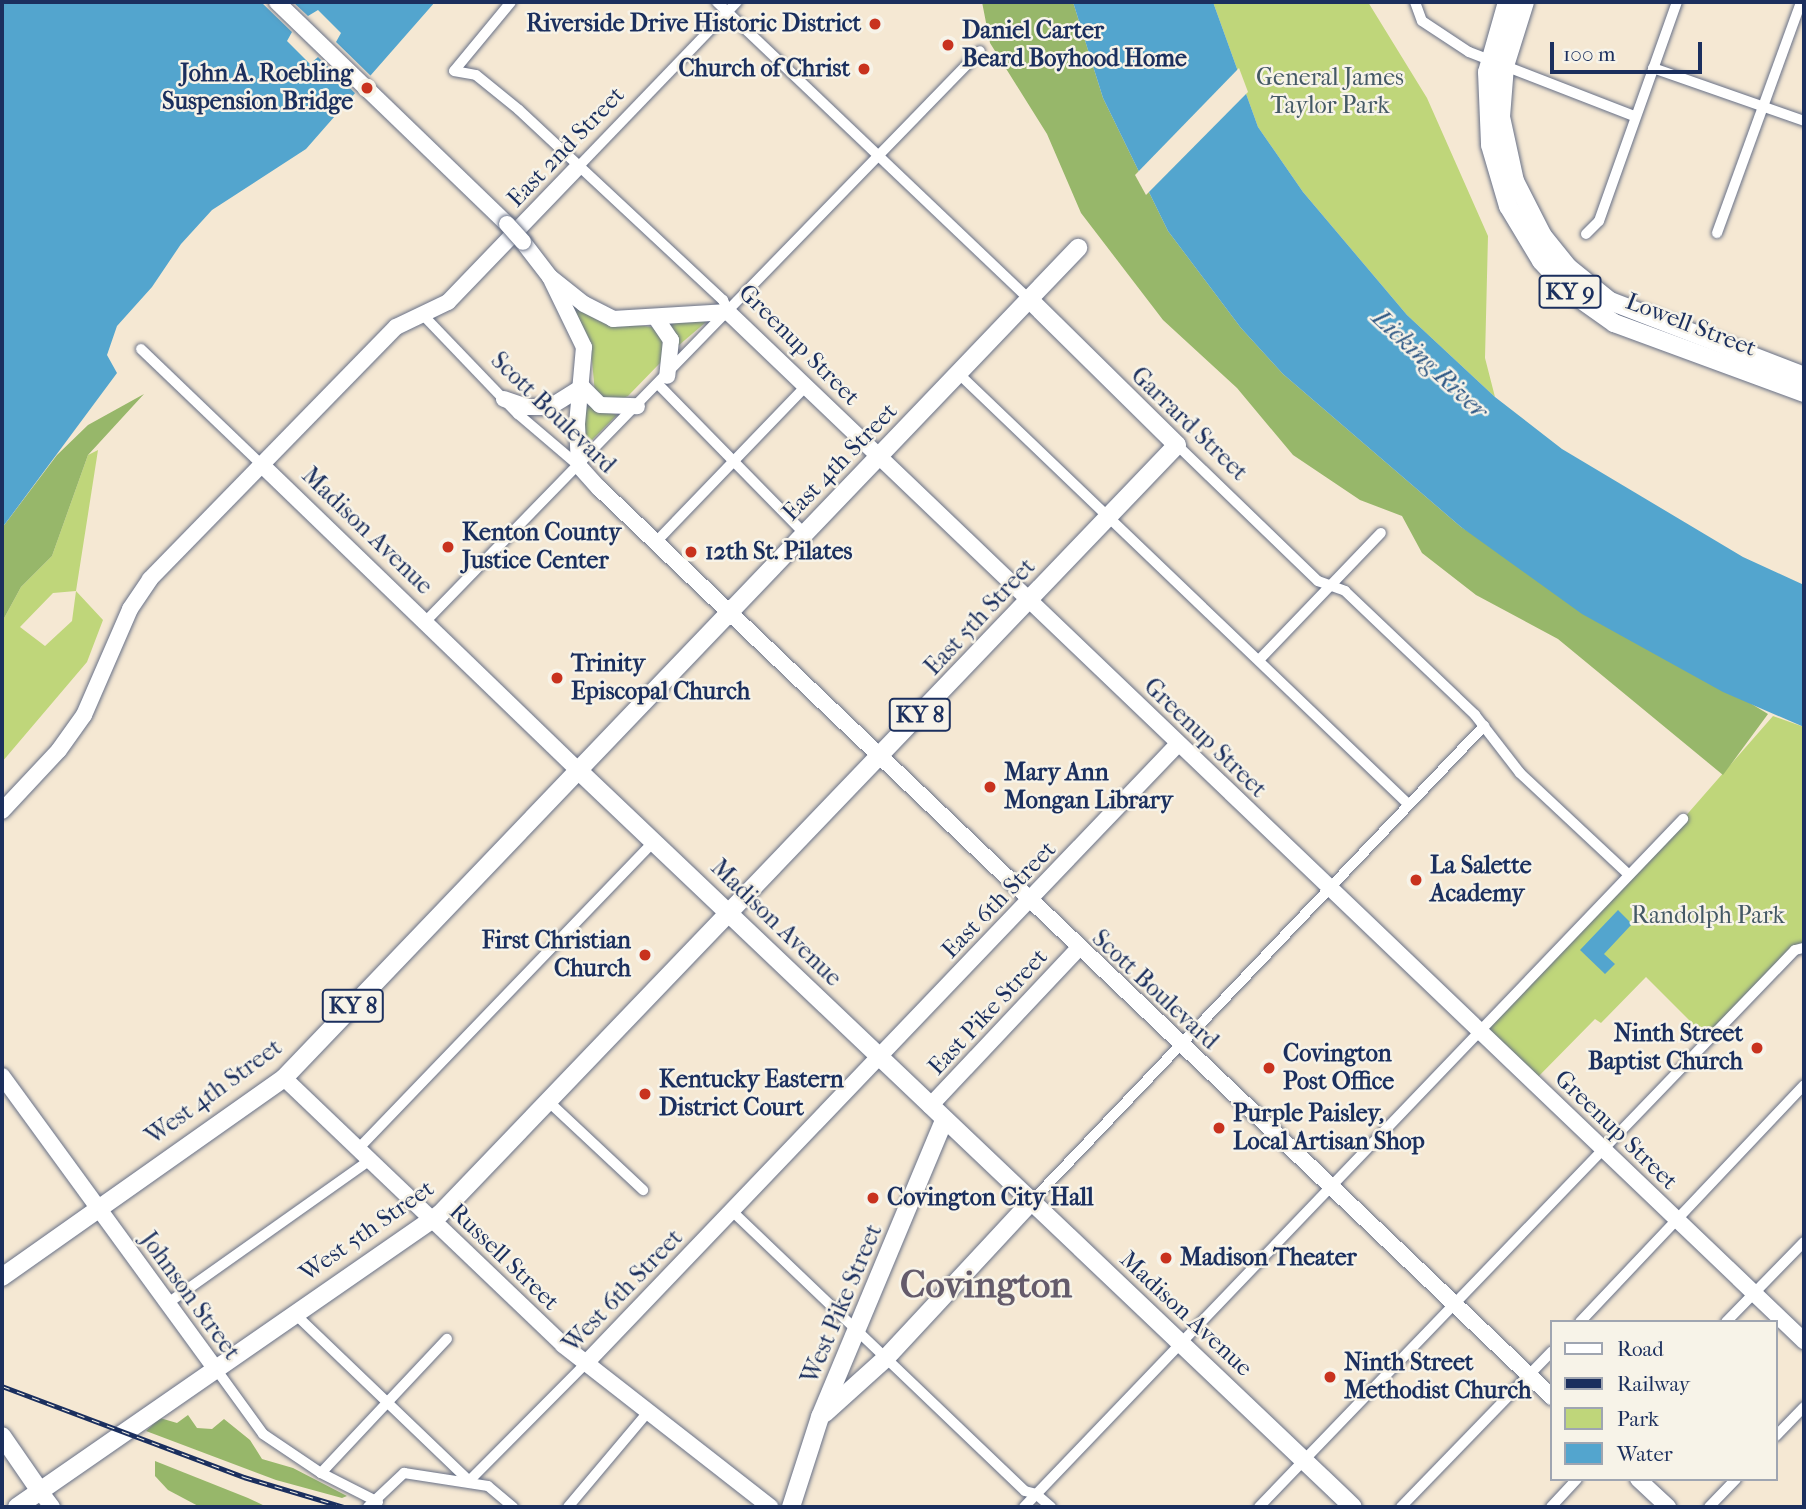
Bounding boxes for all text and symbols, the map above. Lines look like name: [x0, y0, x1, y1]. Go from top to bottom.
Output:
place label: Riverside Drive Historic District: [526, 10, 861, 38]
marker: Riverside Drive Historic District: [867, 16, 883, 32]
place label: Daniel Carter Beard Boyhood Home: [962, 17, 1187, 73]
scale bar: [1554, 28, 1706, 72]
marker: Daniel Carter Beard Boyhood Home: [940, 37, 956, 53]
text: 100 m: [1563, 42, 1616, 66]
place label: Church of Christ: [678, 55, 850, 83]
place label: John A. Roebling Suspension Bridge: [162, 60, 353, 116]
marker: Church of Christ: [856, 61, 872, 77]
park label: General James Taylor Park: [1256, 64, 1404, 120]
marker: John A. Roebling Suspension Bridge: [359, 80, 375, 96]
street label: East 2nd Street: [501, 81, 631, 213]
road number: KY 9: [1538, 272, 1602, 312]
street label: Greenup Street: [732, 278, 866, 412]
street label: Lowell Street: [1622, 287, 1760, 363]
water label: Licking River: [1366, 303, 1494, 425]
street label: Scott Boulevard: [485, 346, 621, 480]
street label: Garrard Street: [1125, 361, 1253, 487]
street label: East 4th Street: [776, 397, 904, 527]
street label: Madison Avenue: [296, 461, 438, 601]
place label: Kenton County Justice Center: [462, 519, 621, 575]
place label: 12th St. Pilates: [705, 538, 852, 566]
marker: Kenton County Justice Center: [440, 539, 456, 555]
marker: 12th St. Pilates: [683, 544, 699, 560]
street label: East 5th Street: [919, 553, 1041, 681]
place label: Trinity Episcopal Church: [571, 650, 750, 706]
marker: Trinity Episcopal Church: [549, 670, 565, 686]
street label: Greenup Street: [1138, 672, 1272, 804]
road number: KY 8: [888, 695, 951, 734]
place label: Mary Ann Mongan Library: [1004, 759, 1173, 815]
marker: Mary Ann Mongan Library: [982, 779, 998, 795]
street label: East 6th Street: [936, 835, 1062, 965]
place label: La Salette Academy: [1430, 852, 1532, 908]
street label: Madison Avenue: [705, 853, 847, 993]
marker: La Salette Academy: [1408, 872, 1424, 888]
park label: Randolph Park: [1631, 902, 1785, 930]
street label: Scott Boulevard: [1086, 924, 1224, 1056]
place label: First Christian Church: [482, 927, 631, 983]
street label: East Pike Street: [922, 943, 1054, 1081]
marker: First Christian Church: [637, 947, 653, 963]
road number: KY 8: [322, 987, 384, 1026]
place label: Ninth Street Baptist Church: [1588, 1020, 1743, 1076]
street label: West 4th Street: [140, 1033, 288, 1151]
place label: Covington Post Office: [1283, 1040, 1394, 1096]
marker: Ninth Street Baptist Church: [1749, 1040, 1765, 1056]
marker: Covington Post Office: [1261, 1060, 1277, 1076]
street label: Greenup Street: [1549, 1064, 1683, 1196]
place label: Kentucky Eastern District Court: [659, 1066, 844, 1122]
marker: Kentucky Eastern District Court: [637, 1086, 653, 1102]
place label: Purple Paisley, Local Artisan Shop: [1233, 1100, 1425, 1156]
marker: Purple Paisley, Local Artisan Shop: [1211, 1120, 1227, 1136]
street label: West 5th Street: [294, 1174, 440, 1288]
place label: Covington City Hall: [887, 1184, 1094, 1212]
marker: Covington City Hall: [865, 1190, 881, 1206]
street label: Russell Street: [443, 1197, 565, 1317]
street label: West Pike Street: [795, 1220, 889, 1388]
street label: West 6th Street: [557, 1223, 689, 1359]
street label: Johnson Street: [134, 1226, 246, 1366]
place label: Madison Theater: [1180, 1244, 1357, 1272]
street label: Madison Avenue: [1114, 1245, 1258, 1383]
marker: Madison Theater: [1158, 1250, 1174, 1266]
district label: Covington: [900, 1262, 1072, 1308]
legend: [1550, 1320, 1778, 1481]
text: Road: [1617, 1337, 1664, 1361]
place label: Ninth Street Methodist Church: [1344, 1349, 1531, 1405]
marker: Ninth Street Methodist Church: [1322, 1369, 1338, 1385]
text: Railway: [1617, 1372, 1690, 1396]
text: Park: [1617, 1407, 1659, 1431]
text: Water: [1617, 1442, 1673, 1466]

